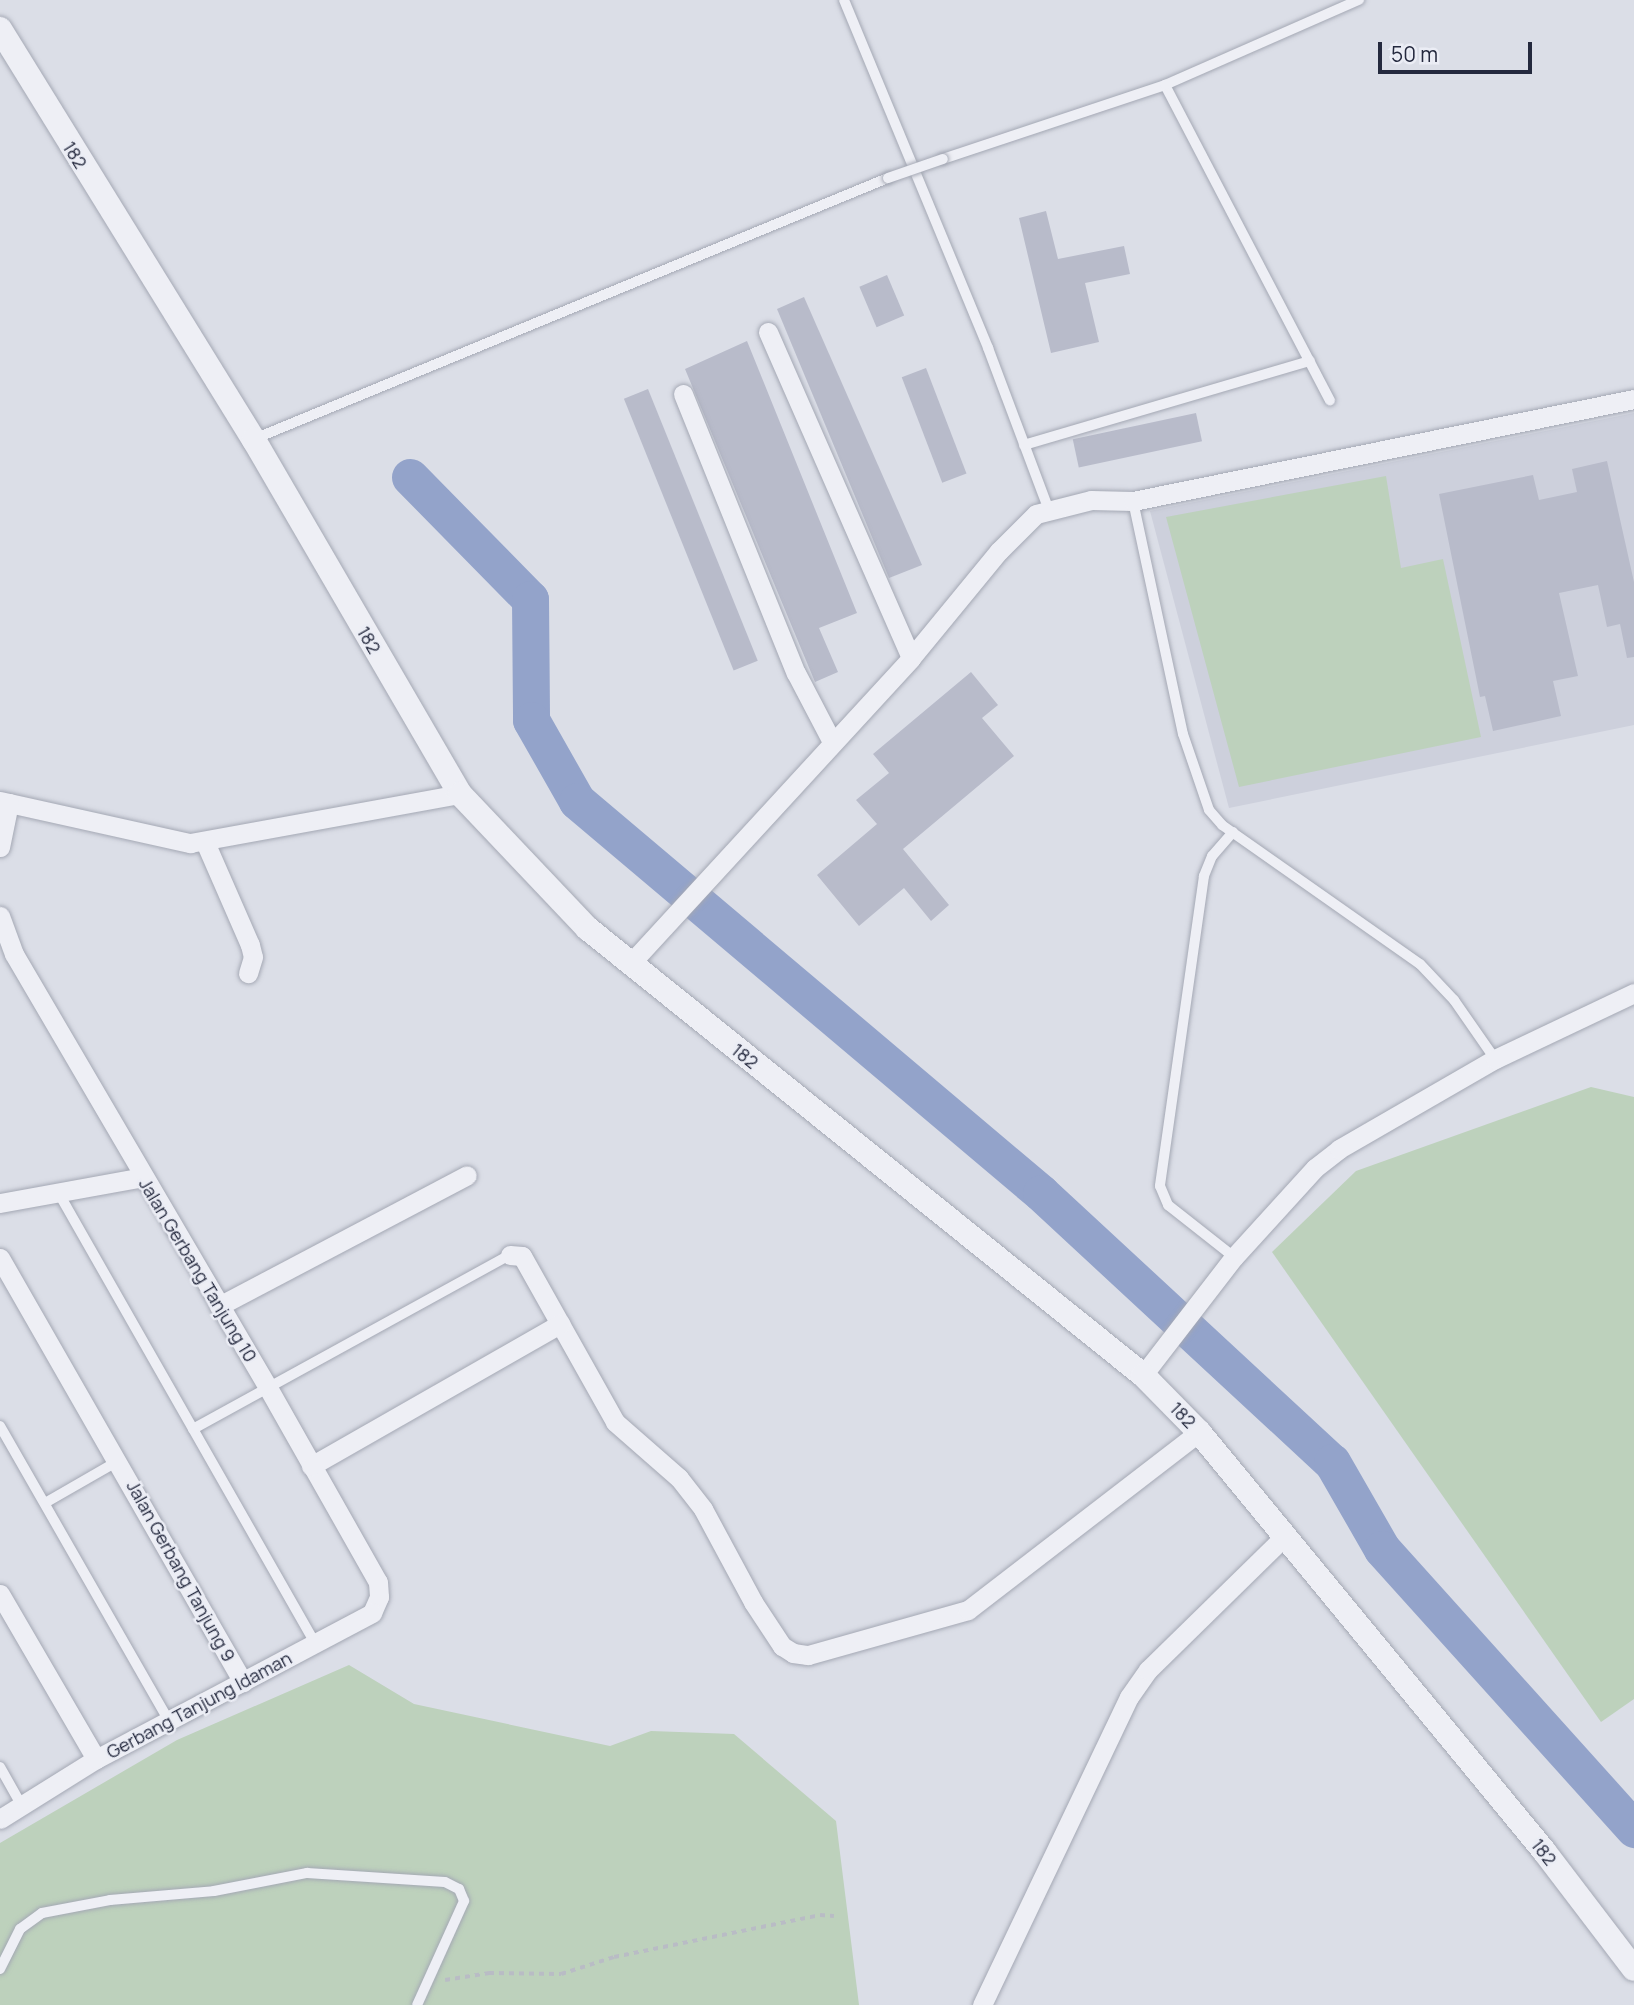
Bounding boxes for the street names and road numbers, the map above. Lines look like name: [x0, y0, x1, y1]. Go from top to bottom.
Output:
street label: 182: [58, 138, 92, 172]
street label: 182: [353, 623, 385, 657]
street label: 182: [727, 1039, 763, 1073]
street label: Jalan Gerbang Tanjung 10: [135, 1174, 261, 1366]
street label: 182: [1166, 1398, 1200, 1432]
street label: Jalan Gerbang Tanjung 9: [122, 1477, 240, 1665]
street label: Gerbang Tanjung Idaman: [103, 1647, 295, 1763]
street label: 182: [1527, 1834, 1561, 1870]

